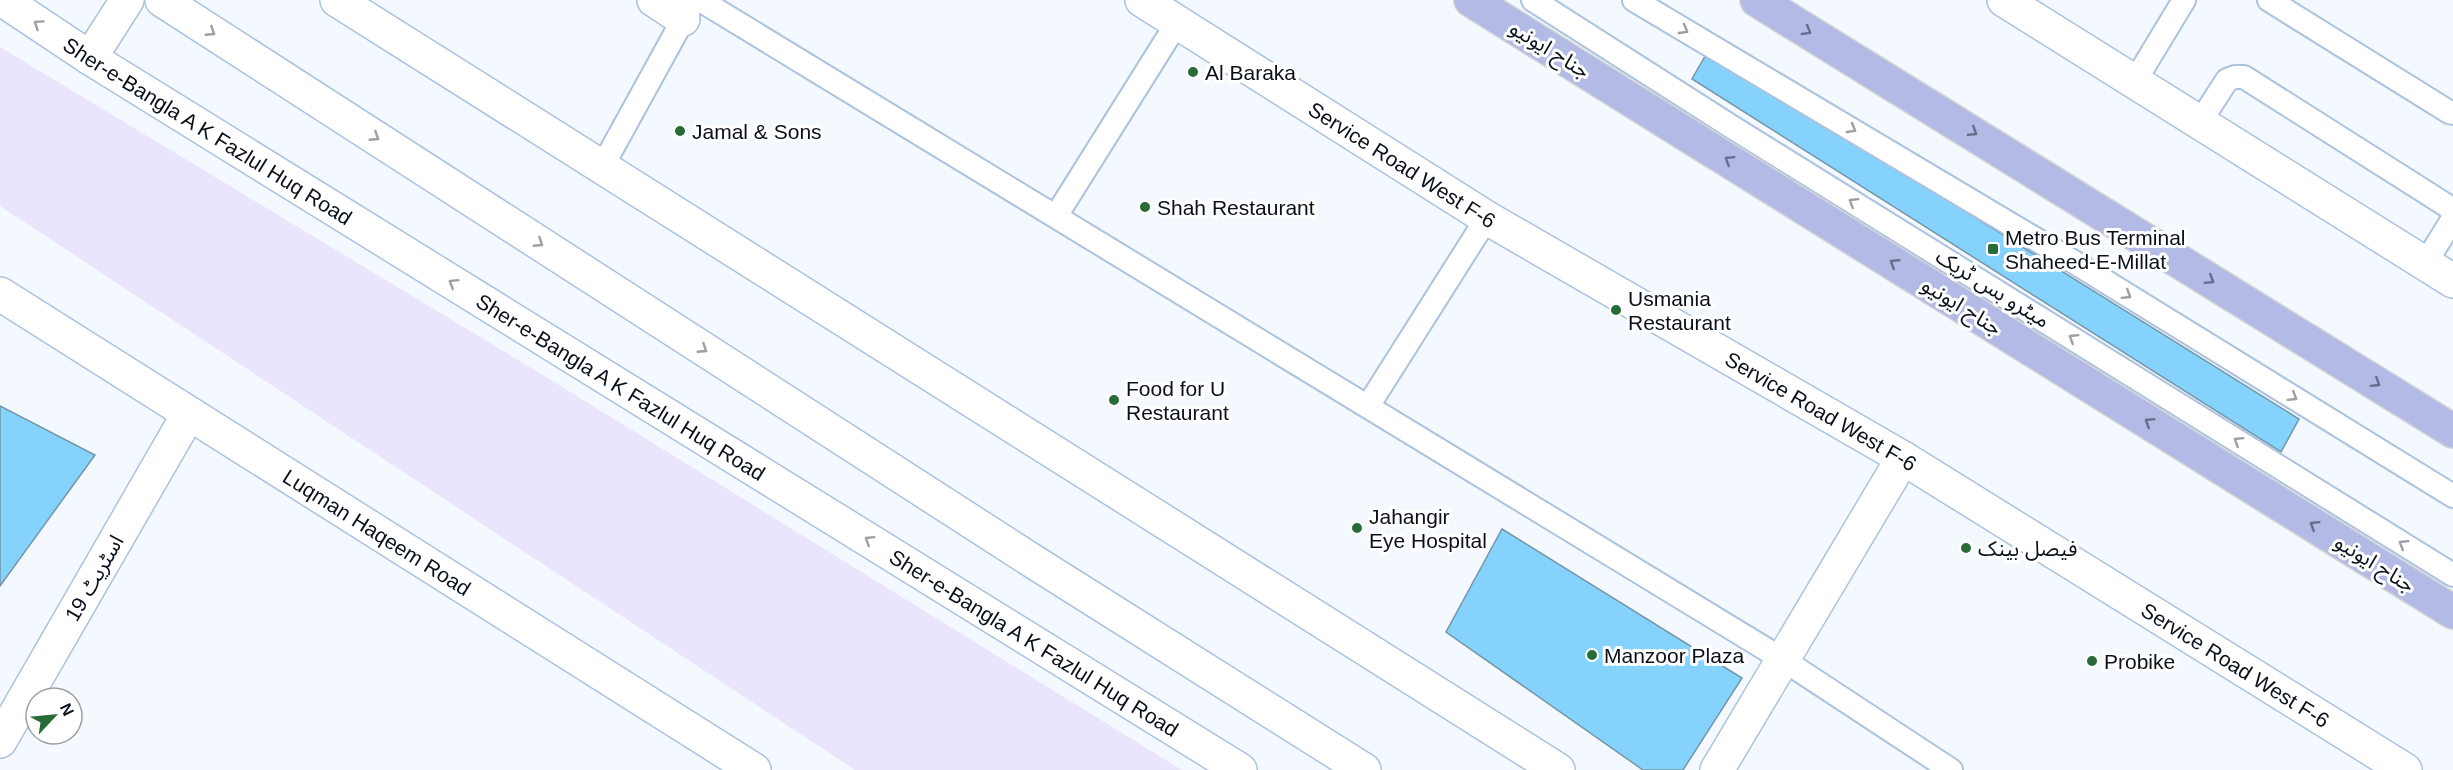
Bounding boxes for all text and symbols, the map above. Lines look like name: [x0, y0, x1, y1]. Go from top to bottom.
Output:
street label: جناح ایونیو: [1504, 16, 1594, 86]
one-way arrow: [34, 20, 45, 31]
one-way arrow: [1678, 22, 1688, 34]
one-way arrow: [1801, 23, 1811, 35]
one-way arrow: [205, 24, 215, 36]
street label: Sher-e-Bangla A K Fazlul Huq Road: [59, 32, 356, 229]
place label: Al Baraka: [1205, 61, 1296, 84]
marker: Al Baraka: [1186, 65, 1200, 79]
street label: Service Road West F-6: [1305, 97, 1500, 232]
place label: Jamal & Sons: [692, 120, 822, 143]
one-way arrow: [1846, 122, 1856, 134]
marker: Jamal & Sons: [673, 124, 687, 138]
one-way arrow: [1967, 125, 1978, 136]
one-way arrow: [369, 130, 379, 142]
one-way arrow: [1724, 157, 1735, 168]
place label: Shah Restaurant: [1157, 196, 1315, 219]
one-way arrow: [1849, 198, 1859, 210]
marker: Shah Restaurant: [1138, 200, 1152, 214]
place label: Metro Bus Terminal Shaheed-E-Millat: [2005, 226, 2186, 273]
one-way arrow: [532, 236, 543, 247]
marker: Metro Bus Terminal Shaheed-E-Millat: [1986, 242, 2000, 256]
street label: میٹرو بس ٹریک: [1932, 244, 2054, 333]
one-way arrow: [1890, 259, 1900, 271]
one-way arrow: [2204, 272, 2214, 284]
street label: جناح ایونیو: [1916, 273, 2006, 343]
one-way arrow: [449, 278, 459, 290]
place label: Usmania Restaurant: [1628, 287, 1731, 334]
one-way arrow: [2121, 288, 2131, 300]
street label: Sher-e-Bangla A K Fazlul Huq Road: [472, 289, 770, 485]
marker: Usmania Restaurant: [1609, 303, 1623, 317]
one-way arrow: [2069, 333, 2079, 345]
one-way arrow: [696, 342, 707, 353]
street label: Service Road West F-6: [1722, 347, 1921, 475]
one-way arrow: [2370, 375, 2380, 387]
place label: Food for U Restaurant: [1126, 377, 1229, 424]
one-way arrow: [2287, 390, 2297, 402]
marker: Food for U Restaurant: [1107, 393, 1121, 407]
one-way arrow: [2145, 418, 2156, 429]
one-way arrow: [2234, 437, 2245, 448]
street label: Luqman Haqeem Road: [279, 464, 475, 600]
place label: Jahangir Eye Hospital: [1369, 505, 1487, 552]
marker: Jahangir Eye Hospital: [1350, 521, 1364, 535]
one-way arrow: [2310, 521, 2320, 533]
street label: جناح ایونیو: [2329, 530, 2419, 600]
street label: اسٹریٹ 19: [60, 531, 129, 626]
one-way arrow: [865, 536, 875, 548]
place label: فیصل بینک: [1978, 537, 2077, 561]
one-way arrow: [2399, 540, 2409, 552]
marker: فیصل بینک: [1959, 541, 1973, 555]
street label: Sher-e-Bangla A K Fazlul Huq Road: [886, 545, 1183, 741]
street label: Service Road West F-6: [2137, 598, 2334, 732]
place label: Manzoor Plaza: [1604, 644, 1744, 667]
marker: Manzoor Plaza: [1585, 648, 1599, 662]
place label: Probike: [2104, 650, 2175, 673]
marker: Probike: [2085, 654, 2099, 668]
north arrow: [24, 686, 84, 746]
text: N: [57, 701, 77, 719]

